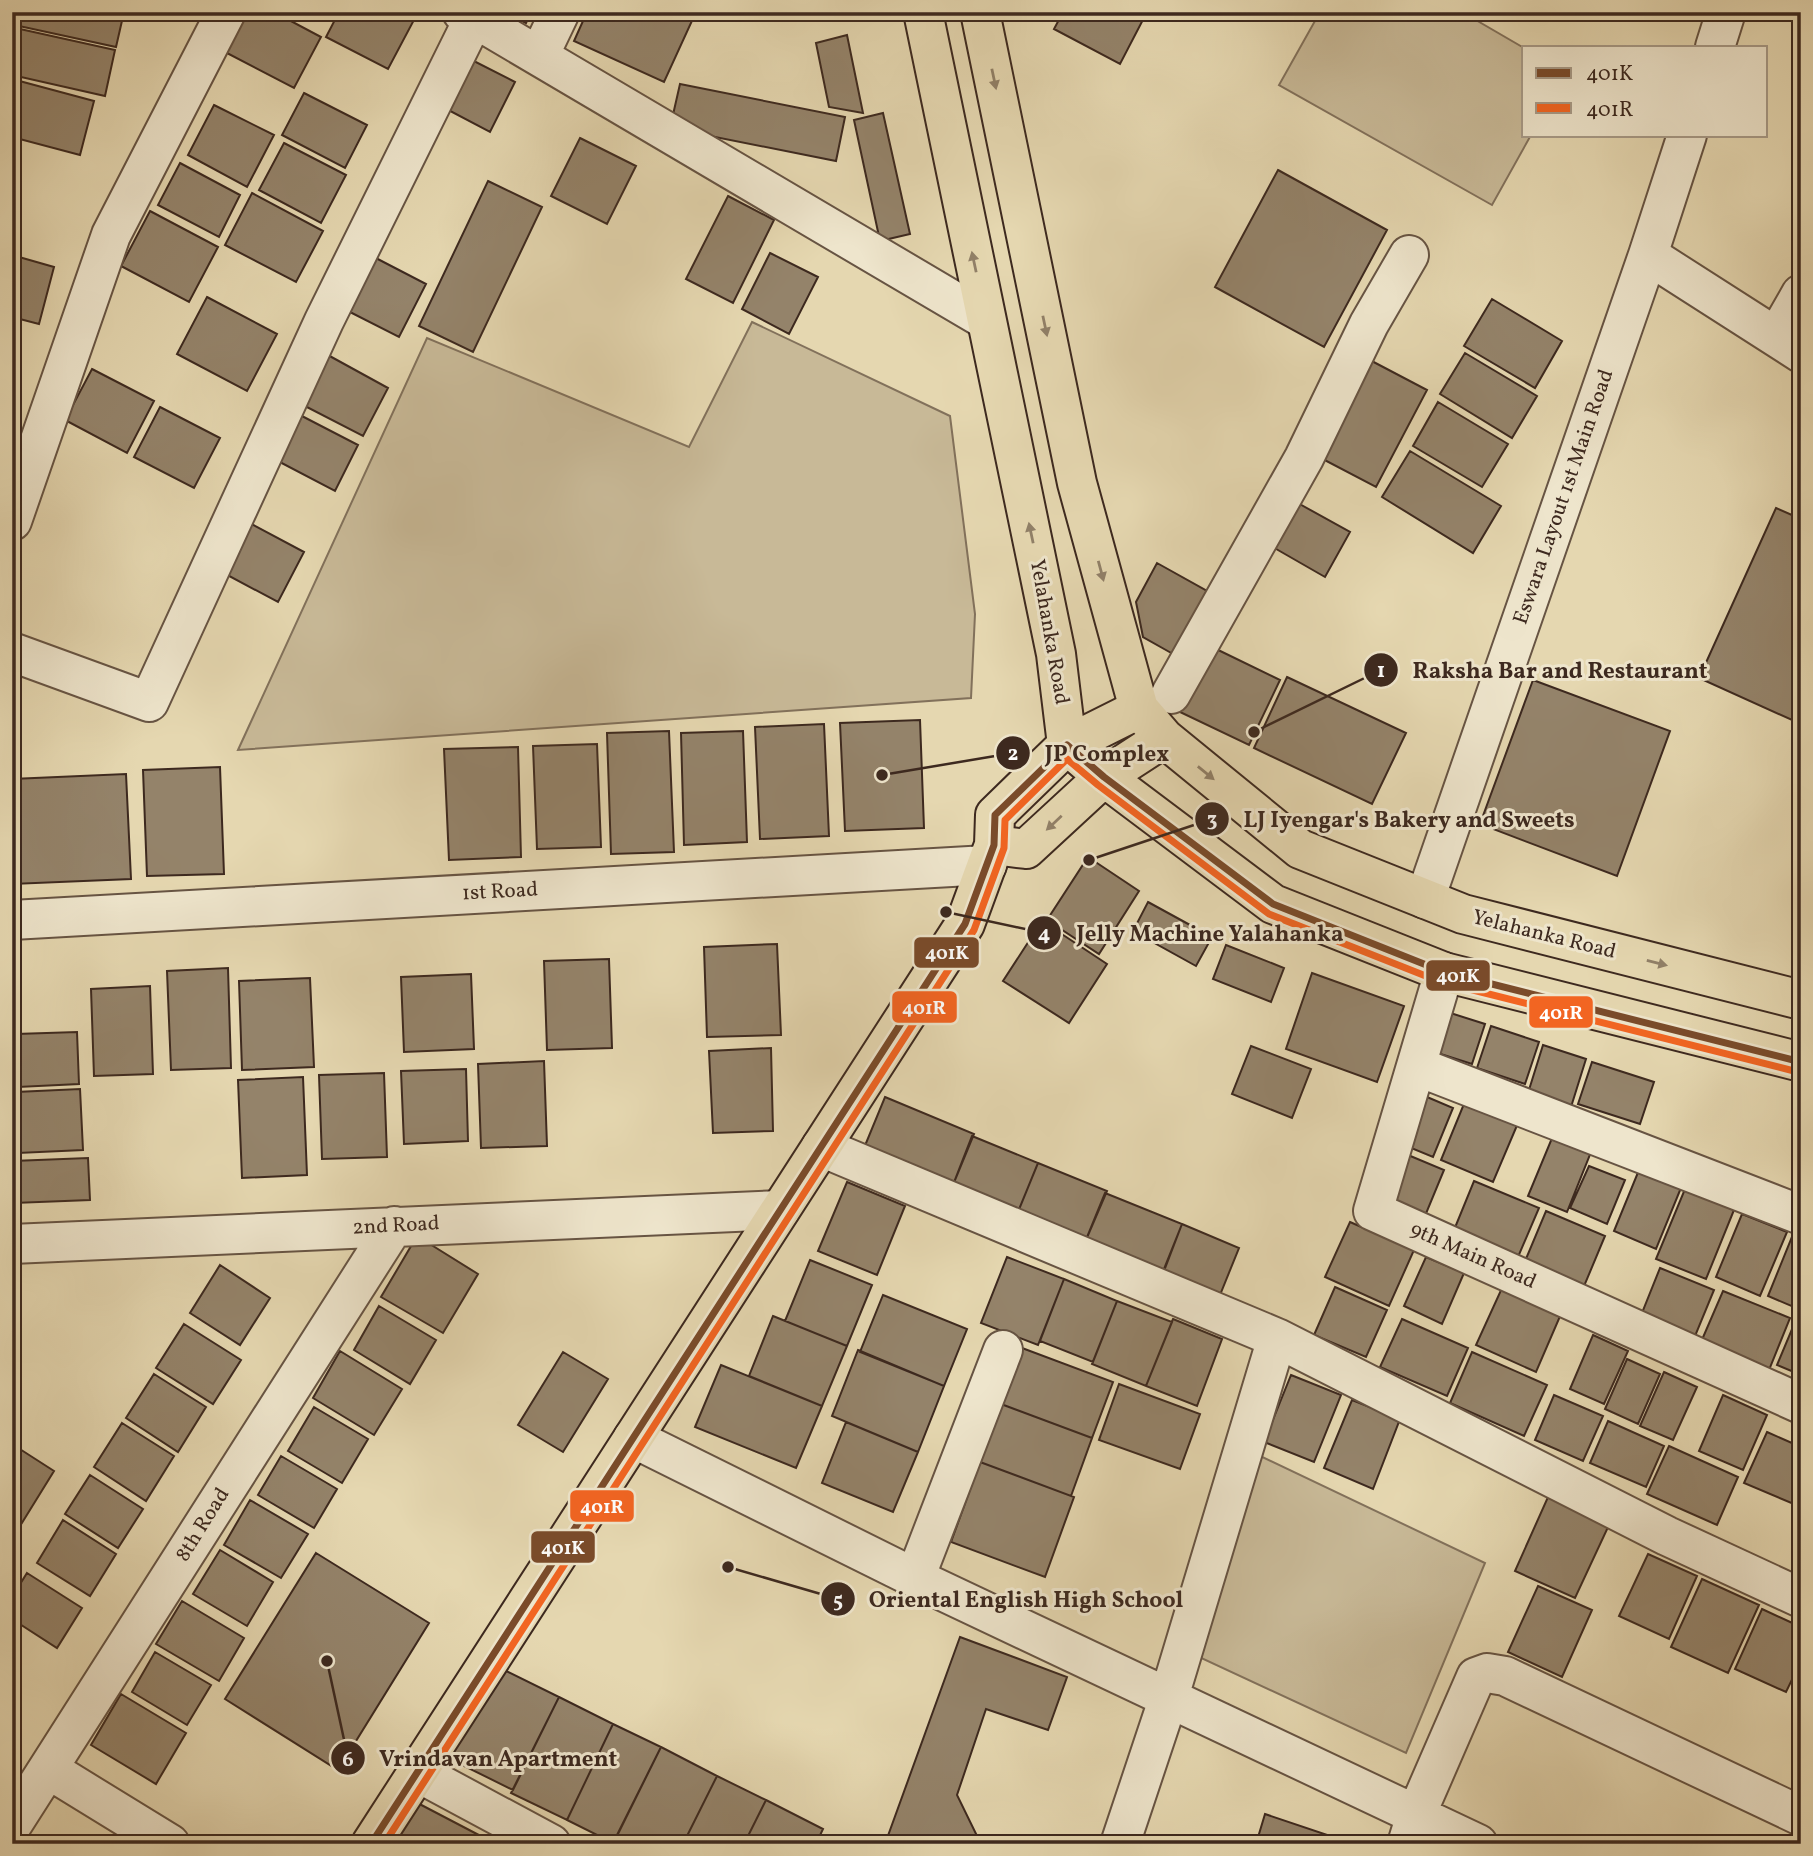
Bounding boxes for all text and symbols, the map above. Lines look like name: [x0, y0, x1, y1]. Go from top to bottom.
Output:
legend: [1522, 46, 1768, 136]
text: 401K: [1586, 60, 1633, 89]
one-way arrow: [988, 68, 999, 90]
text: 401R: [1586, 96, 1633, 125]
one-way arrow: [968, 251, 979, 273]
one-way arrow: [1039, 315, 1050, 337]
street label: Eswara Layout 1st Main Road: [1507, 366, 1621, 628]
one-way arrow: [1025, 522, 1036, 544]
street label: Yelahanka Road: [1022, 557, 1076, 707]
one-way arrow: [1097, 561, 1107, 582]
callout: Raksha Bar and Restaurant: [1363, 648, 1721, 692]
text: Raksha Bar and Restaurant: [1413, 656, 1708, 688]
text: 1: [1377, 657, 1385, 686]
callout: JP Complex: [996, 731, 1184, 775]
text: JP Complex: [1044, 739, 1169, 771]
text: 2: [1008, 740, 1018, 769]
one-way arrow: [1197, 765, 1215, 780]
callout: LJ Iyengar's Bakery and Sweets: [1194, 797, 1589, 841]
text: LJ Iyengar's Bakery and Sweets: [1243, 805, 1575, 837]
text: 3: [1207, 806, 1217, 835]
one-way arrow: [1046, 815, 1063, 831]
street label: 1st Road: [461, 876, 539, 908]
street label: Yelahanka Road: [1469, 903, 1619, 967]
callout: Jelly Machine Yalahanka: [1027, 911, 1358, 955]
text: Jelly Machine Yalahanka: [1075, 919, 1344, 951]
text: 4: [1038, 920, 1051, 949]
line badge: 401K: [913, 936, 980, 969]
text: 401K: [925, 941, 969, 967]
one-way arrow: [1647, 958, 1669, 969]
line badge: 401K: [1425, 959, 1491, 992]
text: 401K: [1436, 964, 1480, 990]
line badge: 401R: [891, 990, 958, 1024]
line badge: 401R: [1528, 995, 1594, 1029]
text: 401R: [902, 996, 946, 1022]
text: 401R: [1539, 1001, 1583, 1027]
street label: 2nd Road: [352, 1209, 440, 1243]
street label: 9th Main Road: [1405, 1215, 1541, 1297]
street label: 8th Road: [169, 1482, 237, 1568]
line badge: 401R: [569, 1489, 635, 1523]
text: 401R: [580, 1495, 624, 1521]
line badge: 401K: [530, 1530, 596, 1564]
text: 401K: [541, 1536, 585, 1562]
callout: Oriental English High School: [820, 1577, 1198, 1621]
text: Oriental English High School: [869, 1585, 1184, 1617]
text: 5: [833, 1587, 843, 1616]
callout: Vrindavan Apartment: [330, 1736, 631, 1780]
text: Vrindavan Apartment: [379, 1744, 617, 1776]
text: 6: [342, 1746, 354, 1775]

